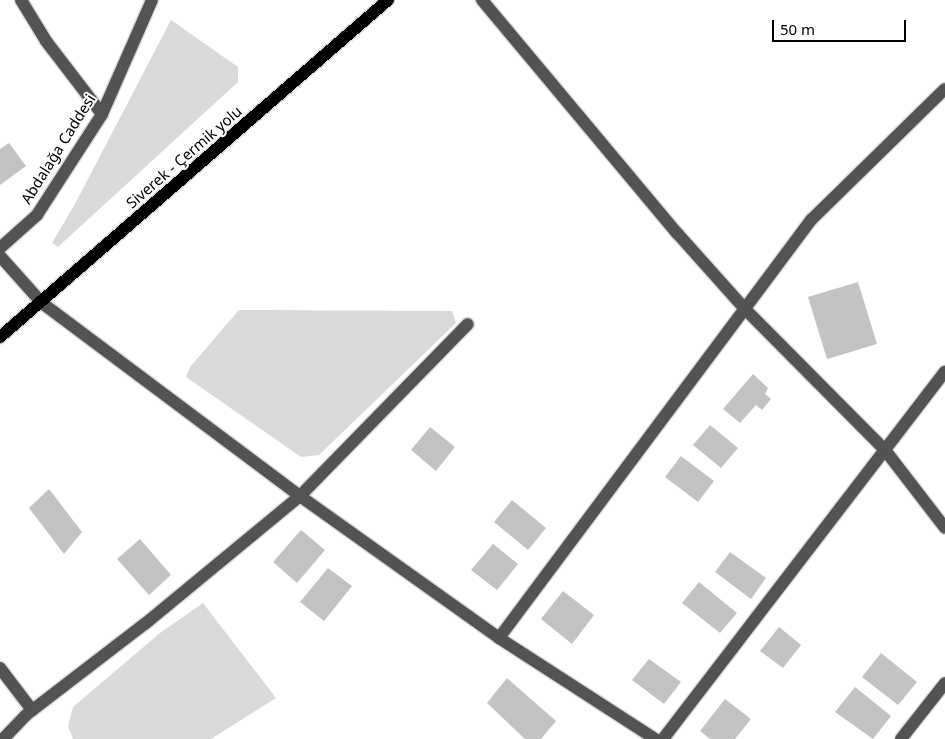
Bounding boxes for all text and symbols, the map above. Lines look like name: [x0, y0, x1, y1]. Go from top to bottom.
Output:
scale bar: [775, 10, 909, 42]
text: 50 m: [780, 19, 815, 39]
street label: Abdalağa Caddesi: [17, 91, 99, 207]
street label: Siverek - Çermik yolu: [123, 102, 245, 212]

